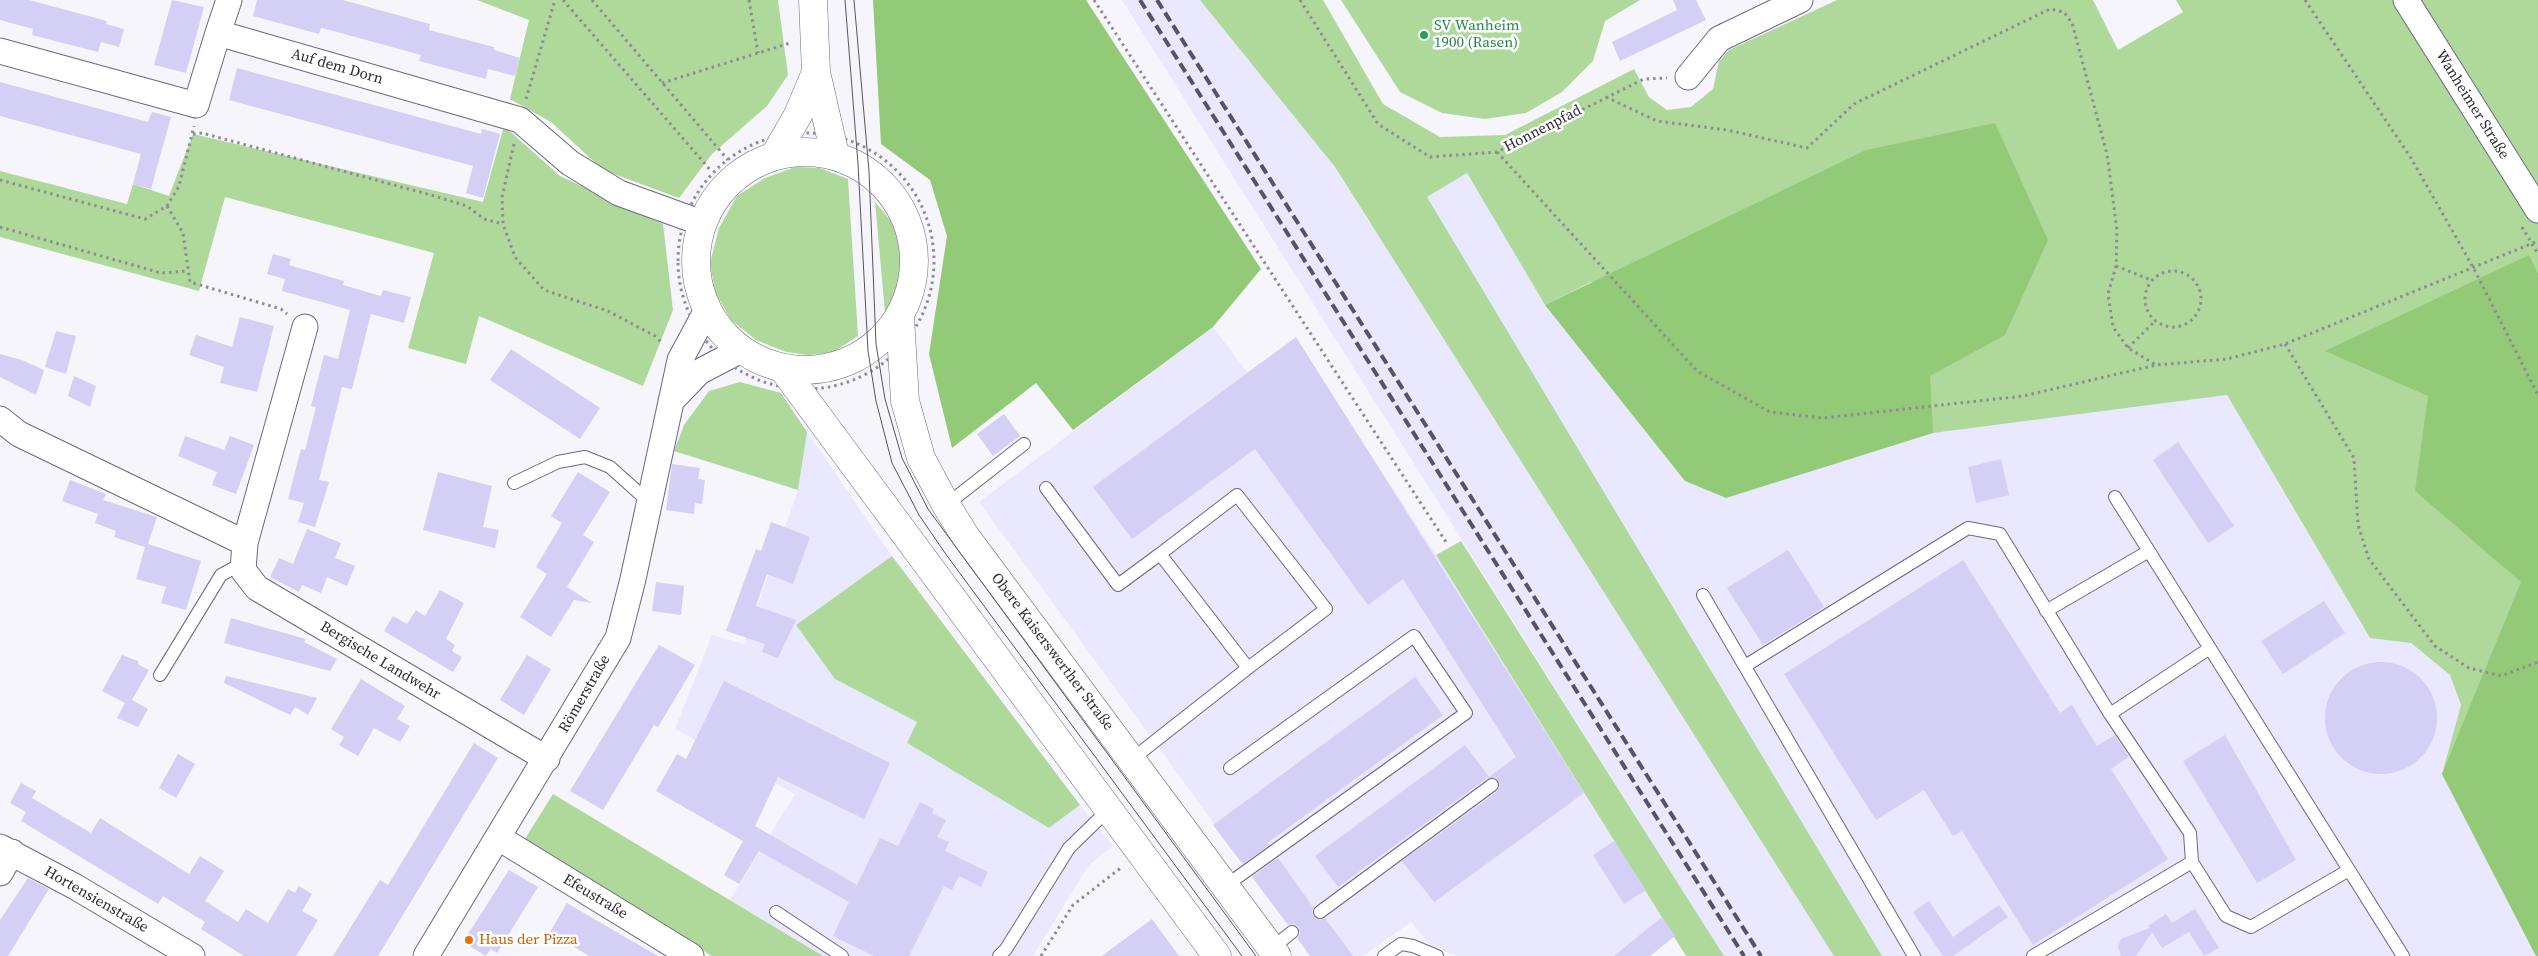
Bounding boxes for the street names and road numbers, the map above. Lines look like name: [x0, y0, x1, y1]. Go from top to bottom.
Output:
street label: Auf dem Dorn: [289, 45, 385, 89]
street label: Wanheimer Straße: [2431, 47, 2513, 163]
street label: Honnenpfad: [1501, 102, 1585, 156]
street label: Obere Kaiserswerther Straße: [987, 570, 1117, 734]
street label: Bergische Landwehr: [317, 618, 443, 704]
street label: Römerstraße: [555, 652, 615, 736]
street label: Hortensienstraße: [41, 863, 151, 937]
street label: Efeustraße: [559, 871, 631, 923]

